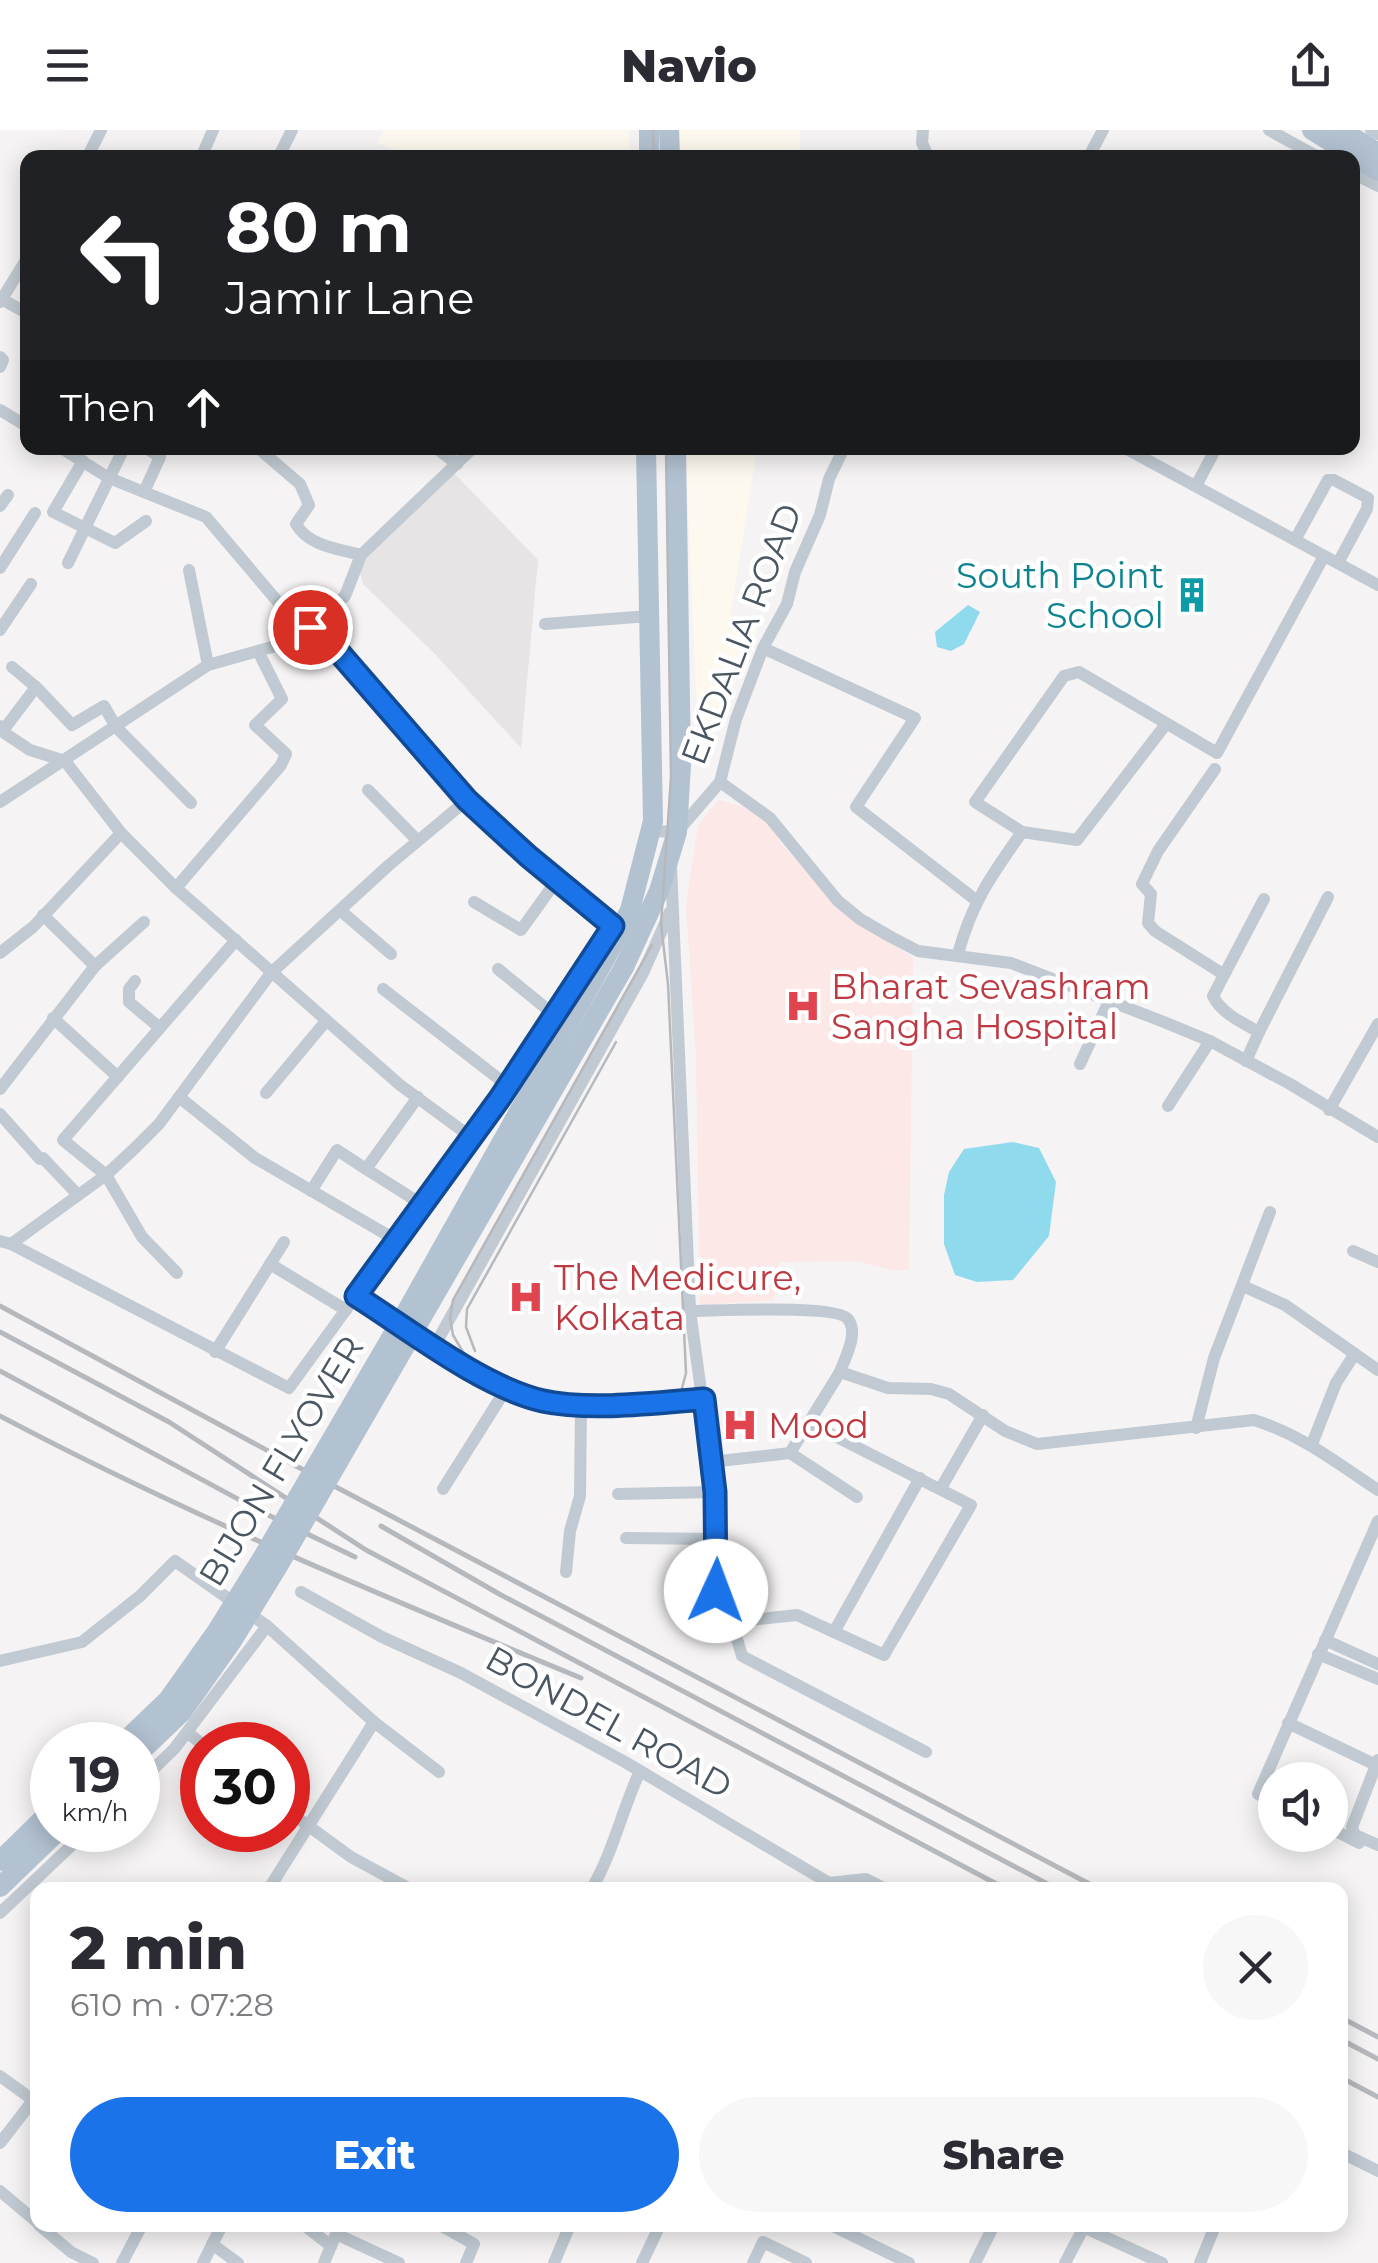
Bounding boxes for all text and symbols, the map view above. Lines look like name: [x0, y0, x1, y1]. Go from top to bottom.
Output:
icon: menu: [40, 38, 95, 93]
text: Navio: [621, 38, 757, 93]
icon: share: [1283, 38, 1338, 93]
text: 80 m: [225, 184, 412, 270]
icon: left: [60, 190, 190, 320]
text: Jamir Lane: [225, 270, 474, 325]
icon: ahead: [176, 380, 231, 435]
text: Then: [60, 384, 156, 431]
street label: EKDALIA ROAD: [672, 498, 810, 770]
place label: South Point School: [956, 554, 1164, 637]
building icon: South Point School: [1173, 576, 1211, 614]
pin: [268, 585, 353, 670]
icon: arrive: [283, 600, 338, 655]
place label: Bharat Sevashram Sangha Hospital: [831, 965, 1151, 1048]
hospital icon: Bharat Sevashram Sangha Hospital: [784, 987, 822, 1025]
place label: The Medicure, Kolkata: [554, 1256, 801, 1339]
hospital icon: The Medicure, Kolkata: [507, 1278, 545, 1316]
street label: BIJON FLYOVER: [189, 1328, 373, 1594]
place label: Mood: [768, 1404, 869, 1447]
hospital icon: Mood: [721, 1406, 759, 1444]
position arrow: [664, 1539, 768, 1643]
street label: BONDEL ROAD: [478, 1637, 740, 1807]
speed limit sign: 30: [180, 1722, 310, 1852]
text: 19: [69, 1744, 121, 1805]
map controls: [1258, 1762, 1348, 1852]
button: sound: [1258, 1762, 1348, 1852]
text: km/h: [62, 1797, 128, 1827]
text: 2 min: [70, 1911, 247, 1984]
button: close: [1203, 1915, 1308, 2020]
text: 610 m · 07:28: [70, 1985, 274, 2024]
button: Exit: [70, 2097, 679, 2212]
button: Share: [699, 2097, 1308, 2212]

